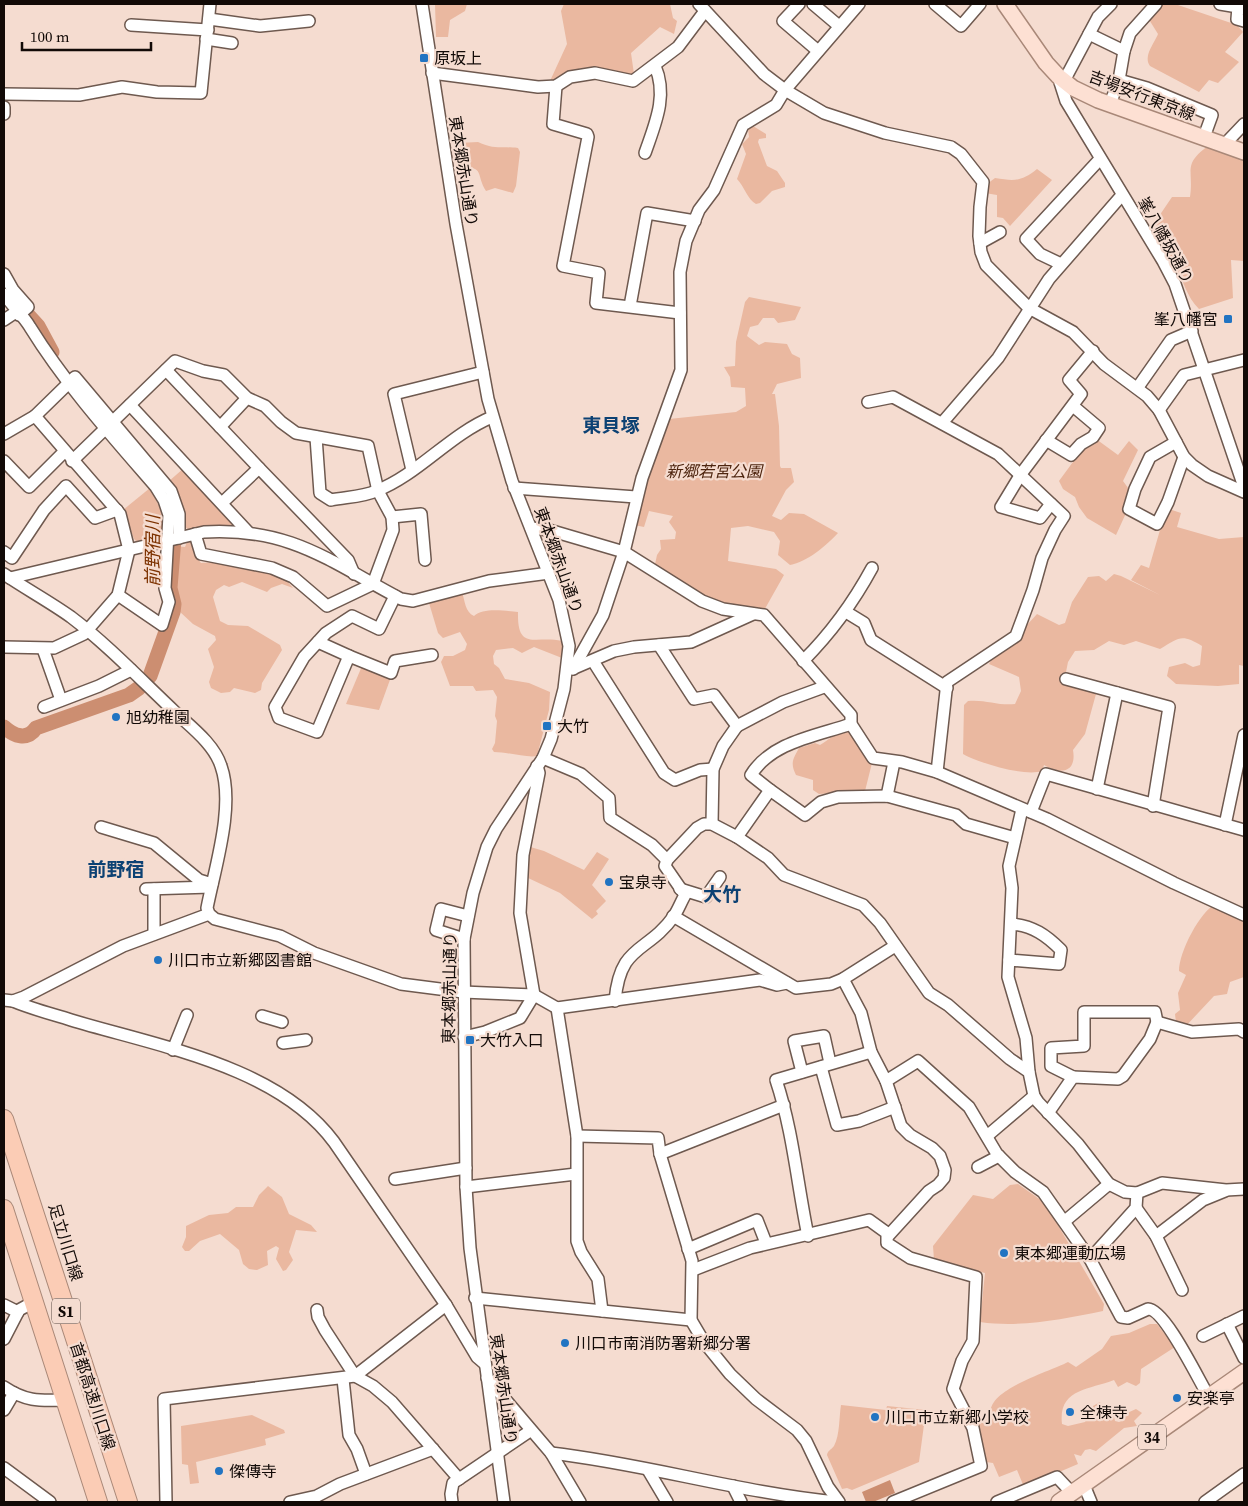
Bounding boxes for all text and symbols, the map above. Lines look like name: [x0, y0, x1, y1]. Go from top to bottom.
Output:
scale bar: [22, 20, 151, 52]
text: 100 m: [30, 26, 70, 47]
place label: 原坂上: [434, 47, 482, 69]
marker: 原坂上: [418, 52, 430, 64]
street label: 吉場安行東京線: [1086, 65, 1198, 125]
street label: 東本郷赤山通り: [444, 114, 484, 228]
street label: 峯八幡坂通り: [1133, 193, 1199, 287]
place label: 峯八幡宮: [1154, 308, 1218, 330]
marker: 峯八幡宮: [1222, 313, 1234, 325]
district label: 東貝塚: [582, 412, 640, 438]
park label: 新郷若宮公園: [666, 460, 764, 482]
street label: 東本郷赤山通り: [530, 504, 588, 616]
water label: 前野宿川: [140, 513, 165, 587]
place label: 旭幼稚園: [126, 706, 190, 728]
marker: 旭幼稚園: [110, 711, 122, 723]
place label: 大竹: [557, 715, 589, 737]
marker: 大竹: [541, 720, 553, 732]
district label: 前野宿: [87, 856, 145, 882]
place label: 宝泉寺: [619, 871, 667, 893]
marker: 宝泉寺: [603, 876, 615, 888]
district label: 大竹: [703, 881, 741, 907]
street label: 東本郷赤山通り: [437, 932, 461, 1044]
place label: 川口市立新郷図書館: [168, 949, 312, 971]
marker: 川口市立新郷図書館: [152, 954, 164, 966]
place label: 大竹入口: [480, 1029, 544, 1051]
marker: 大竹入口: [464, 1034, 476, 1046]
street label: 足立川口線: [44, 1201, 88, 1283]
place label: 東本郷運動広場: [1014, 1242, 1126, 1264]
marker: 東本郷運動広場: [998, 1247, 1010, 1259]
road number: S1: [52, 1298, 80, 1324]
street label: 東本郷赤山通り: [485, 1332, 523, 1446]
place label: 川口市南消防署新郷分署: [575, 1332, 751, 1354]
marker: 川口市南消防署新郷分署: [559, 1337, 571, 1349]
street label: 首都高速川口線: [65, 1339, 121, 1453]
place label: 安楽亭: [1187, 1387, 1235, 1409]
marker: 安楽亭: [1171, 1392, 1183, 1404]
place label: 全棟寺: [1080, 1401, 1128, 1423]
place label: 川口市立新郷小学校: [885, 1406, 1029, 1428]
marker: 全棟寺: [1064, 1406, 1076, 1418]
marker: 川口市立新郷小学校: [869, 1411, 881, 1423]
road number: 34: [1138, 1424, 1166, 1450]
place label: 傑傳寺: [229, 1460, 277, 1482]
marker: 傑傳寺: [213, 1465, 225, 1477]

